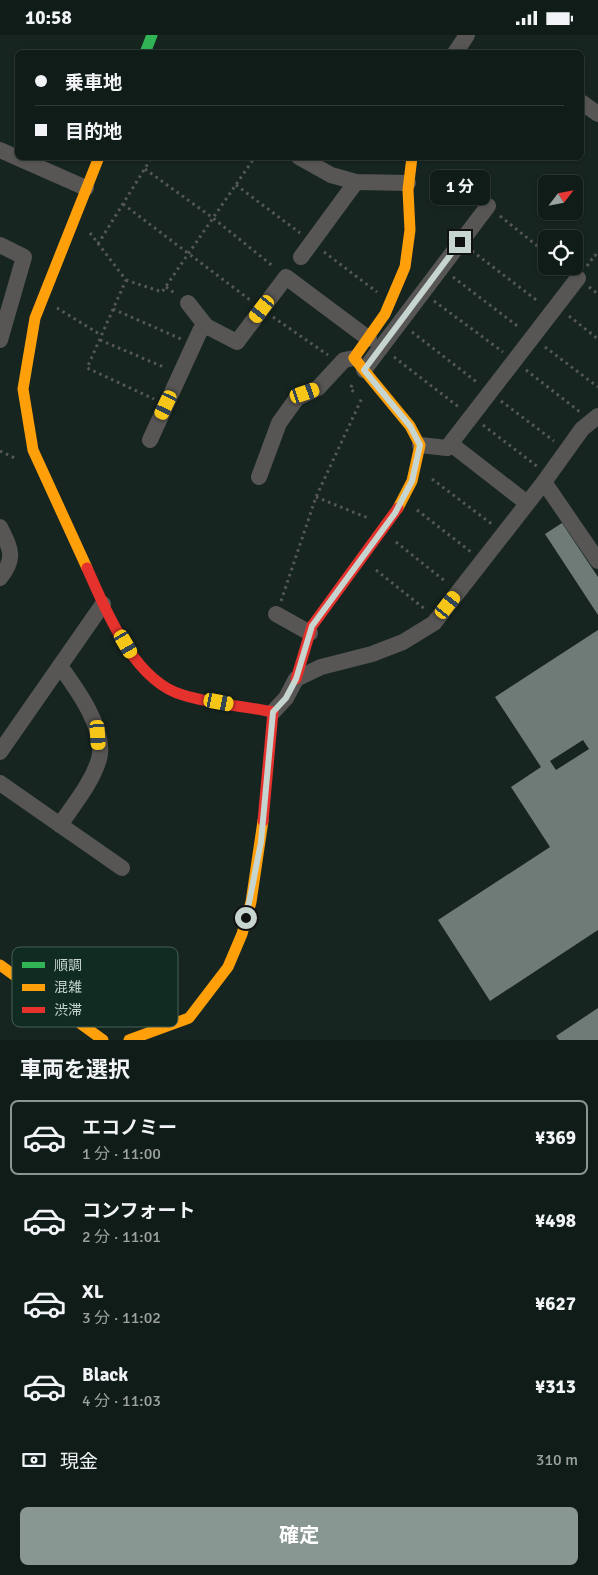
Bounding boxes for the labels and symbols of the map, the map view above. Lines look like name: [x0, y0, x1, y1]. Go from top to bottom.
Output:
callout: 1 分: [430, 169, 490, 205]
north arrow: [538, 175, 582, 220]
route end: [449, 231, 471, 253]
car: [246, 293, 277, 325]
car: [288, 381, 321, 405]
car: [152, 388, 179, 422]
car: [432, 589, 463, 621]
car: [112, 627, 139, 661]
car: [202, 692, 235, 712]
car: [89, 720, 106, 750]
route start: [235, 907, 257, 929]
legend: [12, 947, 178, 1027]
text: 順調: [54, 957, 82, 974]
text: 混雑: [54, 979, 82, 996]
text: 渋滞: [54, 1002, 82, 1019]

